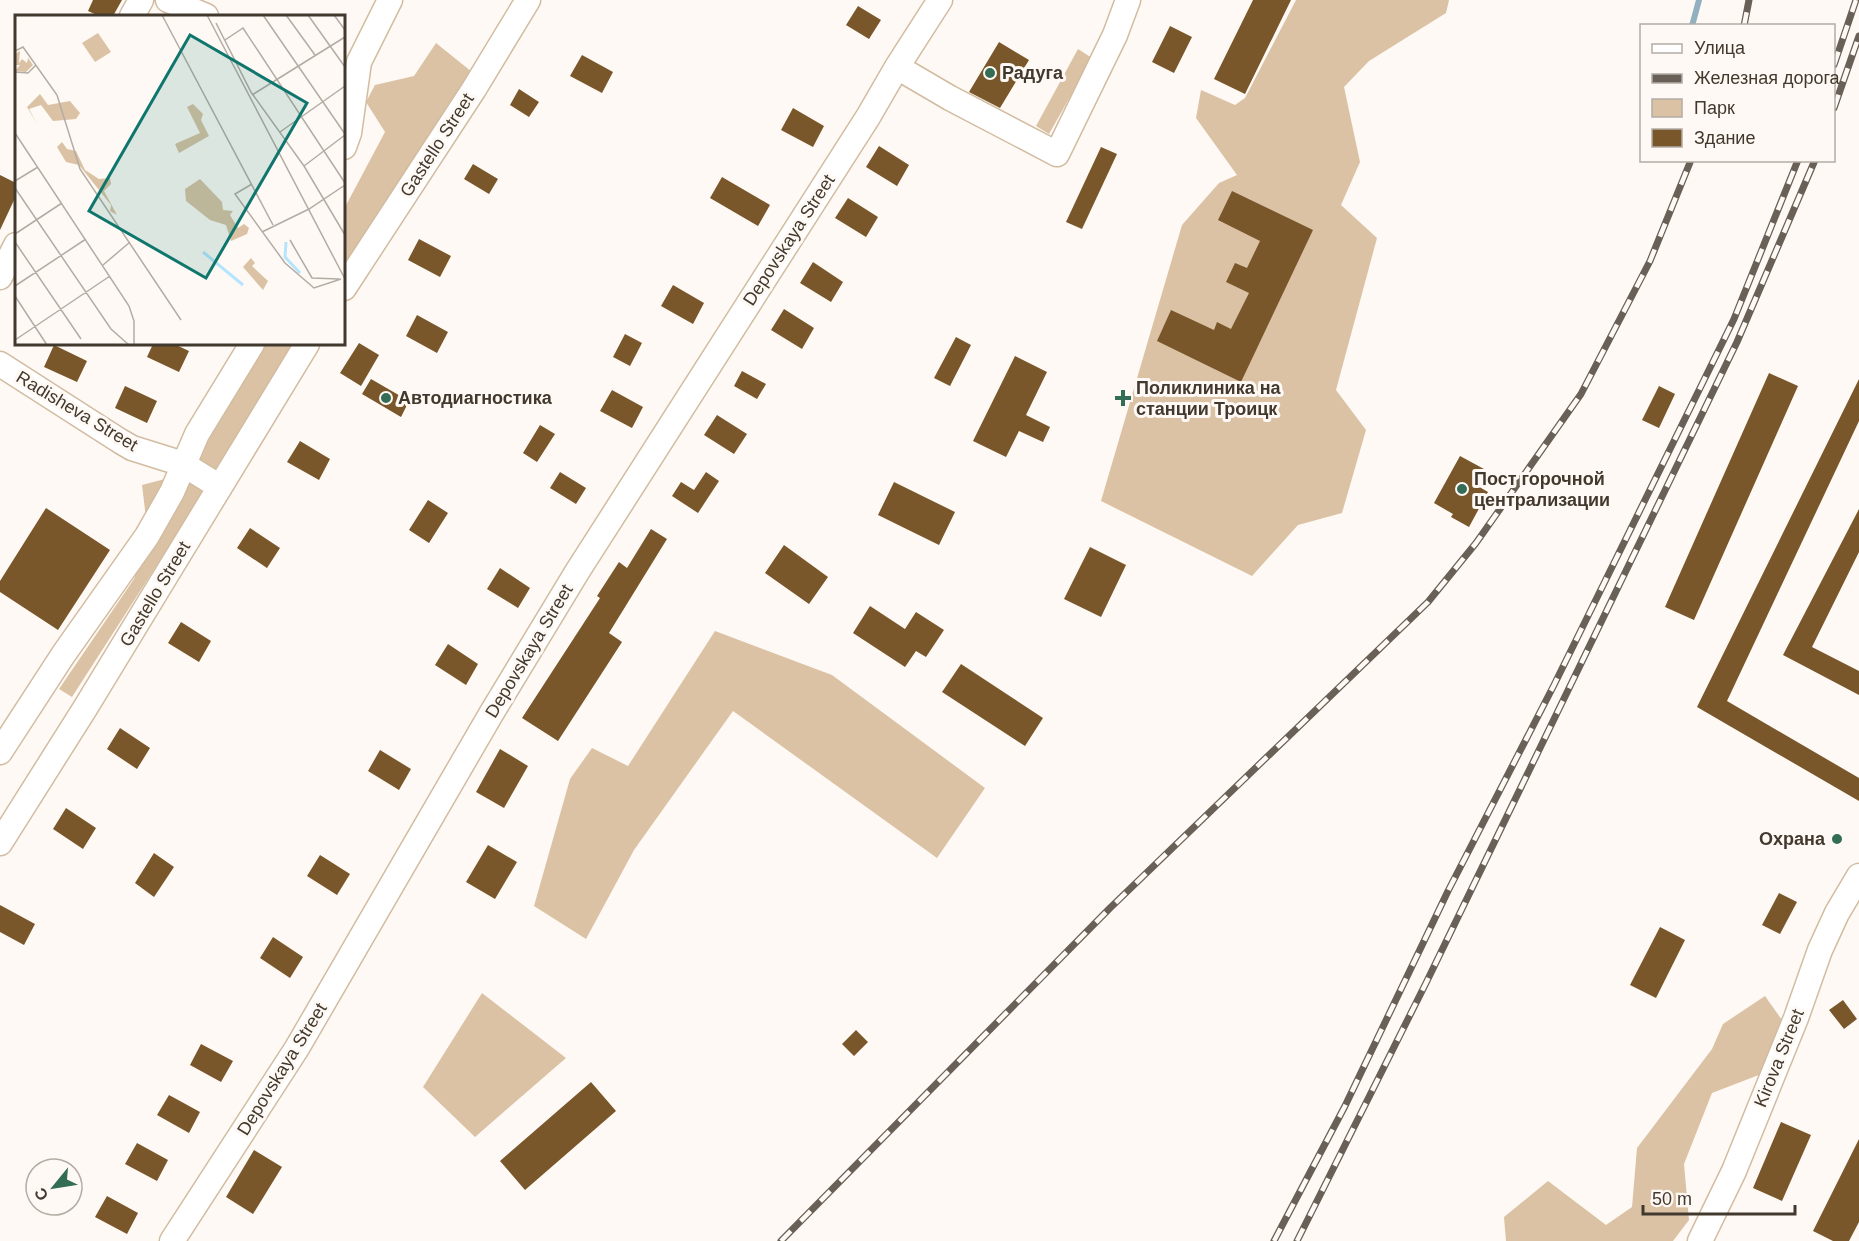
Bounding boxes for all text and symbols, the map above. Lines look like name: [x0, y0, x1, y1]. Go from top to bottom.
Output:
inset map: [15, 15, 345, 345]
legend: [1640, 24, 1835, 162]
text: Улица: [1694, 38, 1746, 58]
place label: Радуга: [1002, 63, 1064, 83]
marker: Радуга: [983, 66, 997, 80]
text: Железная дорога: [1694, 68, 1841, 88]
street label: Gastello Street: [396, 90, 478, 200]
text: Парк: [1694, 98, 1735, 118]
text: Здание: [1694, 128, 1755, 148]
street label: Depovskaya Street: [739, 171, 839, 309]
street label: Radisheva Street: [13, 367, 141, 455]
place label: Поликлиника на станции Троицк: [1136, 378, 1282, 419]
place label: Автодиагностика: [398, 388, 553, 408]
marker: Поликлиника на станции Троицк: [1114, 389, 1132, 407]
marker: Автодиагностика: [379, 391, 393, 405]
place label: Пост горочной централизации: [1474, 469, 1610, 510]
marker: Пост горочной централизации: [1455, 482, 1469, 496]
street label: Gastello Street: [116, 538, 194, 650]
street label: Depovskaya Street: [481, 581, 577, 721]
place label: Охрана: [1759, 829, 1826, 849]
marker: Охрана: [1830, 832, 1844, 846]
street label: Depovskaya Street: [233, 999, 331, 1139]
street label: Kirova Street: [1750, 1006, 1808, 1110]
north arrow: [24, 1157, 84, 1217]
scale bar: [1643, 1178, 1794, 1216]
text: С: [31, 1185, 52, 1204]
text: 50 m: [1652, 1189, 1692, 1209]

